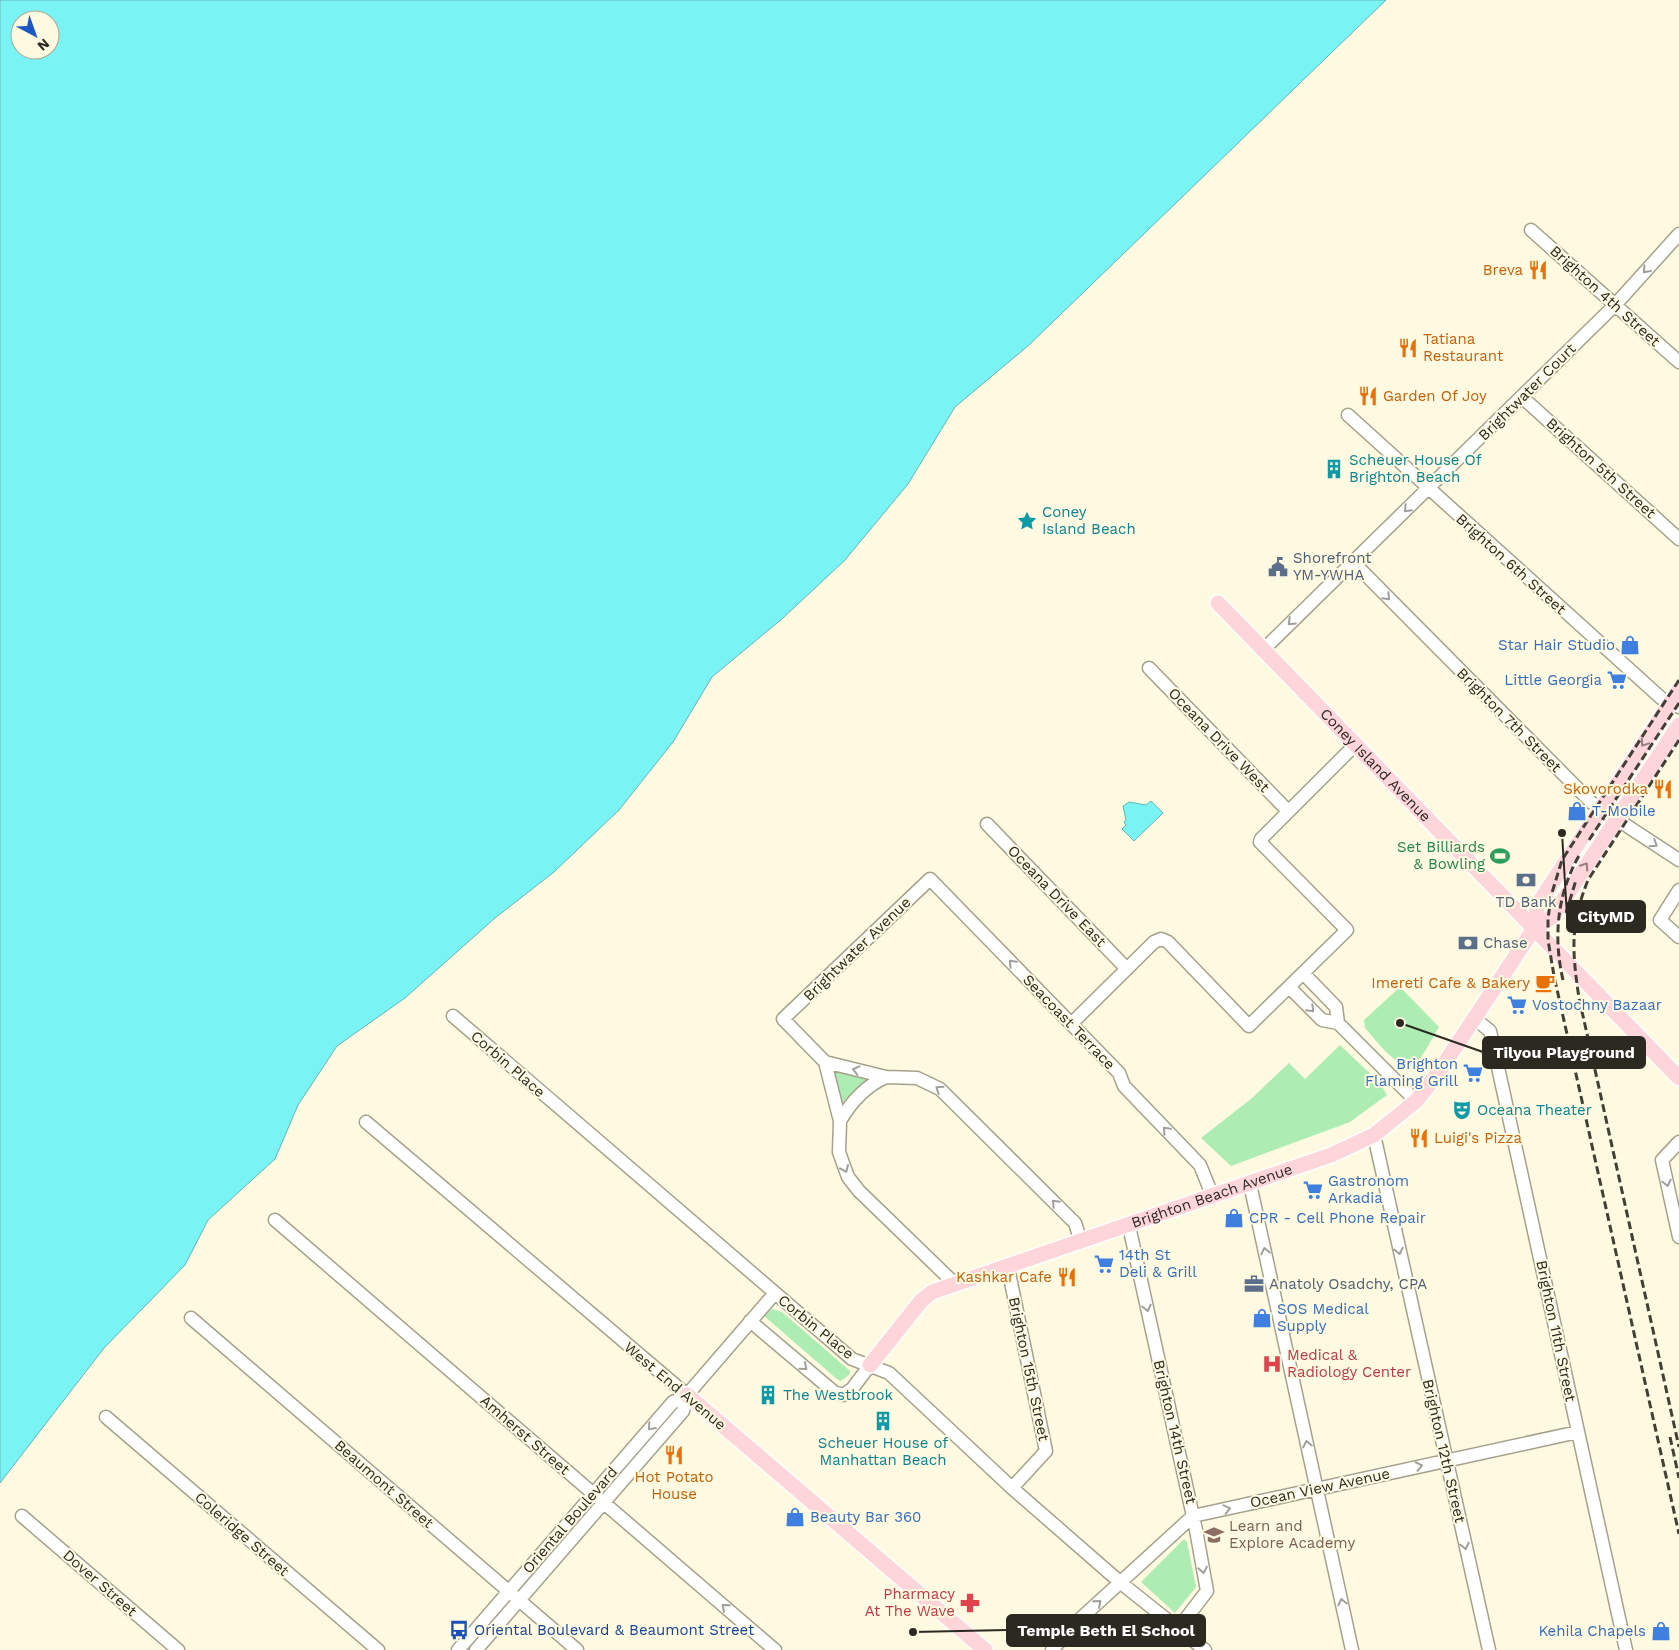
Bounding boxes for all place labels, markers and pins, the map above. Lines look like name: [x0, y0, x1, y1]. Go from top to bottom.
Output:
restaurant icon: Breva: [1527, 259, 1549, 281]
place label: Breva: [1483, 261, 1524, 279]
place label: Tatiana Restaurant: [1423, 330, 1504, 365]
restaurant icon: Tatiana Restaurant: [1397, 337, 1419, 359]
restaurant icon: Garden Of Joy: [1357, 385, 1379, 407]
place label: Garden Of Joy: [1383, 387, 1487, 405]
place label: Scheuer House Of Brighton Beach: [1349, 451, 1482, 486]
building icon: Scheuer House Of Brighton Beach: [1323, 458, 1345, 480]
place label: Coney Island Beach: [1042, 503, 1136, 538]
place icon: Coney Island Beach: [1016, 510, 1038, 532]
place label: Shorefront YM-YWHA: [1293, 549, 1372, 584]
public building icon: Shorefront YM-YWHA: [1267, 556, 1289, 578]
shop icon: Star Hair Studio: [1619, 634, 1641, 656]
place label: Star Hair Studio: [1498, 636, 1615, 654]
supermarket icon: Little Georgia: [1606, 669, 1628, 691]
place label: Little Georgia: [1504, 671, 1603, 689]
restaurant icon: Skovorodka: [1652, 778, 1674, 800]
place label: Skovorodka: [1563, 780, 1649, 798]
shop icon: T-Mobile: [1566, 800, 1588, 822]
place label: T-Mobile: [1592, 802, 1656, 820]
place label: Set Billiards & Bowling: [1397, 838, 1485, 873]
sports icon: Set Billiards & Bowling: [1489, 845, 1511, 867]
bank icon: TD Bank: [1515, 869, 1537, 891]
place label: TD Bank: [1495, 893, 1557, 911]
callout: CityMD: [1567, 901, 1645, 932]
bank icon: Chase: [1457, 932, 1479, 954]
place label: Chase: [1483, 934, 1528, 952]
cafe icon: Imereti Cafe & Bakery: [1534, 972, 1556, 994]
place label: Imereti Cafe & Bakery: [1371, 974, 1530, 992]
supermarket icon: Vostochny Bazaar: [1506, 994, 1528, 1016]
place label: Vostochny Bazaar: [1532, 996, 1662, 1014]
callout: Tilyou Playground: [1483, 1037, 1645, 1068]
place label: Brighton Flaming Grill: [1365, 1055, 1458, 1090]
supermarket icon: Brighton Flaming Grill: [1462, 1062, 1484, 1084]
theatre icon: Oceana Theater: [1451, 1099, 1473, 1121]
place label: Oceana Theater: [1477, 1101, 1592, 1119]
restaurant icon: Luigi's Pizza: [1408, 1127, 1430, 1149]
place label: Luigi's Pizza: [1434, 1129, 1523, 1147]
place label: Gastronom Arkadia: [1328, 1172, 1409, 1207]
supermarket icon: Gastronom Arkadia: [1302, 1179, 1324, 1201]
shop icon: CPR - Cell Phone Repair: [1223, 1207, 1245, 1229]
place label: CPR - Cell Phone Repair: [1249, 1209, 1426, 1227]
place label: 14th St Deli & Grill: [1119, 1246, 1197, 1281]
supermarket icon: 14th St Deli & Grill: [1093, 1253, 1115, 1275]
restaurant icon: Kashkar Cafe: [1056, 1266, 1078, 1288]
place label: Kashkar Cafe: [956, 1268, 1052, 1286]
office icon: Anatoly Osadchy, CPA: [1243, 1273, 1265, 1295]
place label: Anatoly Osadchy, CPA: [1269, 1275, 1427, 1293]
place label: SOS Medical Supply: [1277, 1300, 1369, 1335]
shop icon: SOS Medical Supply: [1251, 1307, 1273, 1329]
place label: Medical & Radiology Center: [1287, 1346, 1411, 1381]
hospital icon: Medical & Radiology Center: [1261, 1353, 1283, 1375]
building icon: The Westbrook: [757, 1384, 779, 1406]
place label: The Westbrook: [783, 1386, 893, 1404]
building icon: Scheuer House of Manhattan Beach: [872, 1410, 894, 1432]
place label: Scheuer House of Manhattan Beach: [818, 1434, 948, 1469]
restaurant icon: Hot Potato House: [663, 1444, 685, 1466]
place label: Hot Potato House: [635, 1468, 713, 1503]
shop icon: Beauty Bar 360: [784, 1506, 806, 1528]
place label: Beauty Bar 360: [810, 1508, 921, 1526]
place label: Learn and Explore Academy: [1229, 1517, 1355, 1552]
school or university icon: Learn and Explore Academy: [1203, 1524, 1225, 1546]
place label: Pharmacy At The Wave: [865, 1585, 955, 1620]
pharmacy icon: Pharmacy At The Wave: [959, 1592, 981, 1614]
callout: Temple Beth El School: [1007, 1615, 1205, 1646]
bus stop icon: Oriental Boulevard & Beaumont Street: [448, 1619, 470, 1641]
shop icon: Kehila Chapels: [1650, 1620, 1672, 1642]
place label: Oriental Boulevard & Beaumont Street: [474, 1621, 755, 1639]
place label: Kehila Chapels: [1538, 1622, 1646, 1640]

